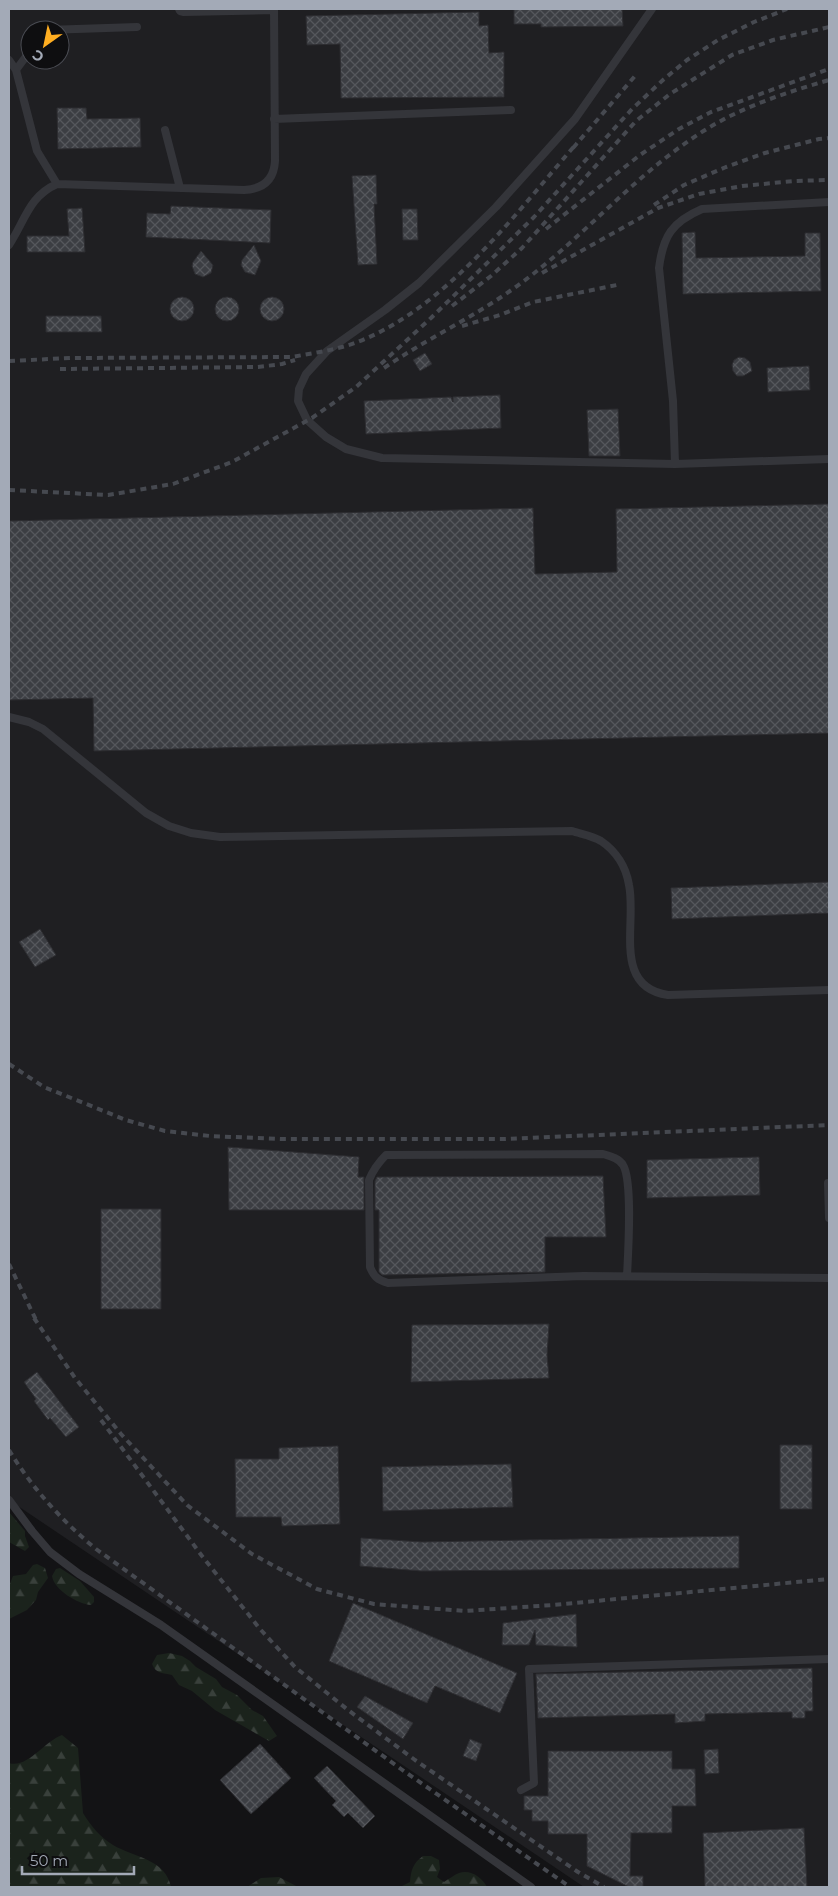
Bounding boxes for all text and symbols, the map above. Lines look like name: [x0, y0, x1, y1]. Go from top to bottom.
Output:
north arrow: [20, 20, 70, 70]
text: С: [29, 46, 47, 66]
scale bar: [22, 1844, 135, 1876]
text: 50 m: [30, 1851, 68, 1870]

